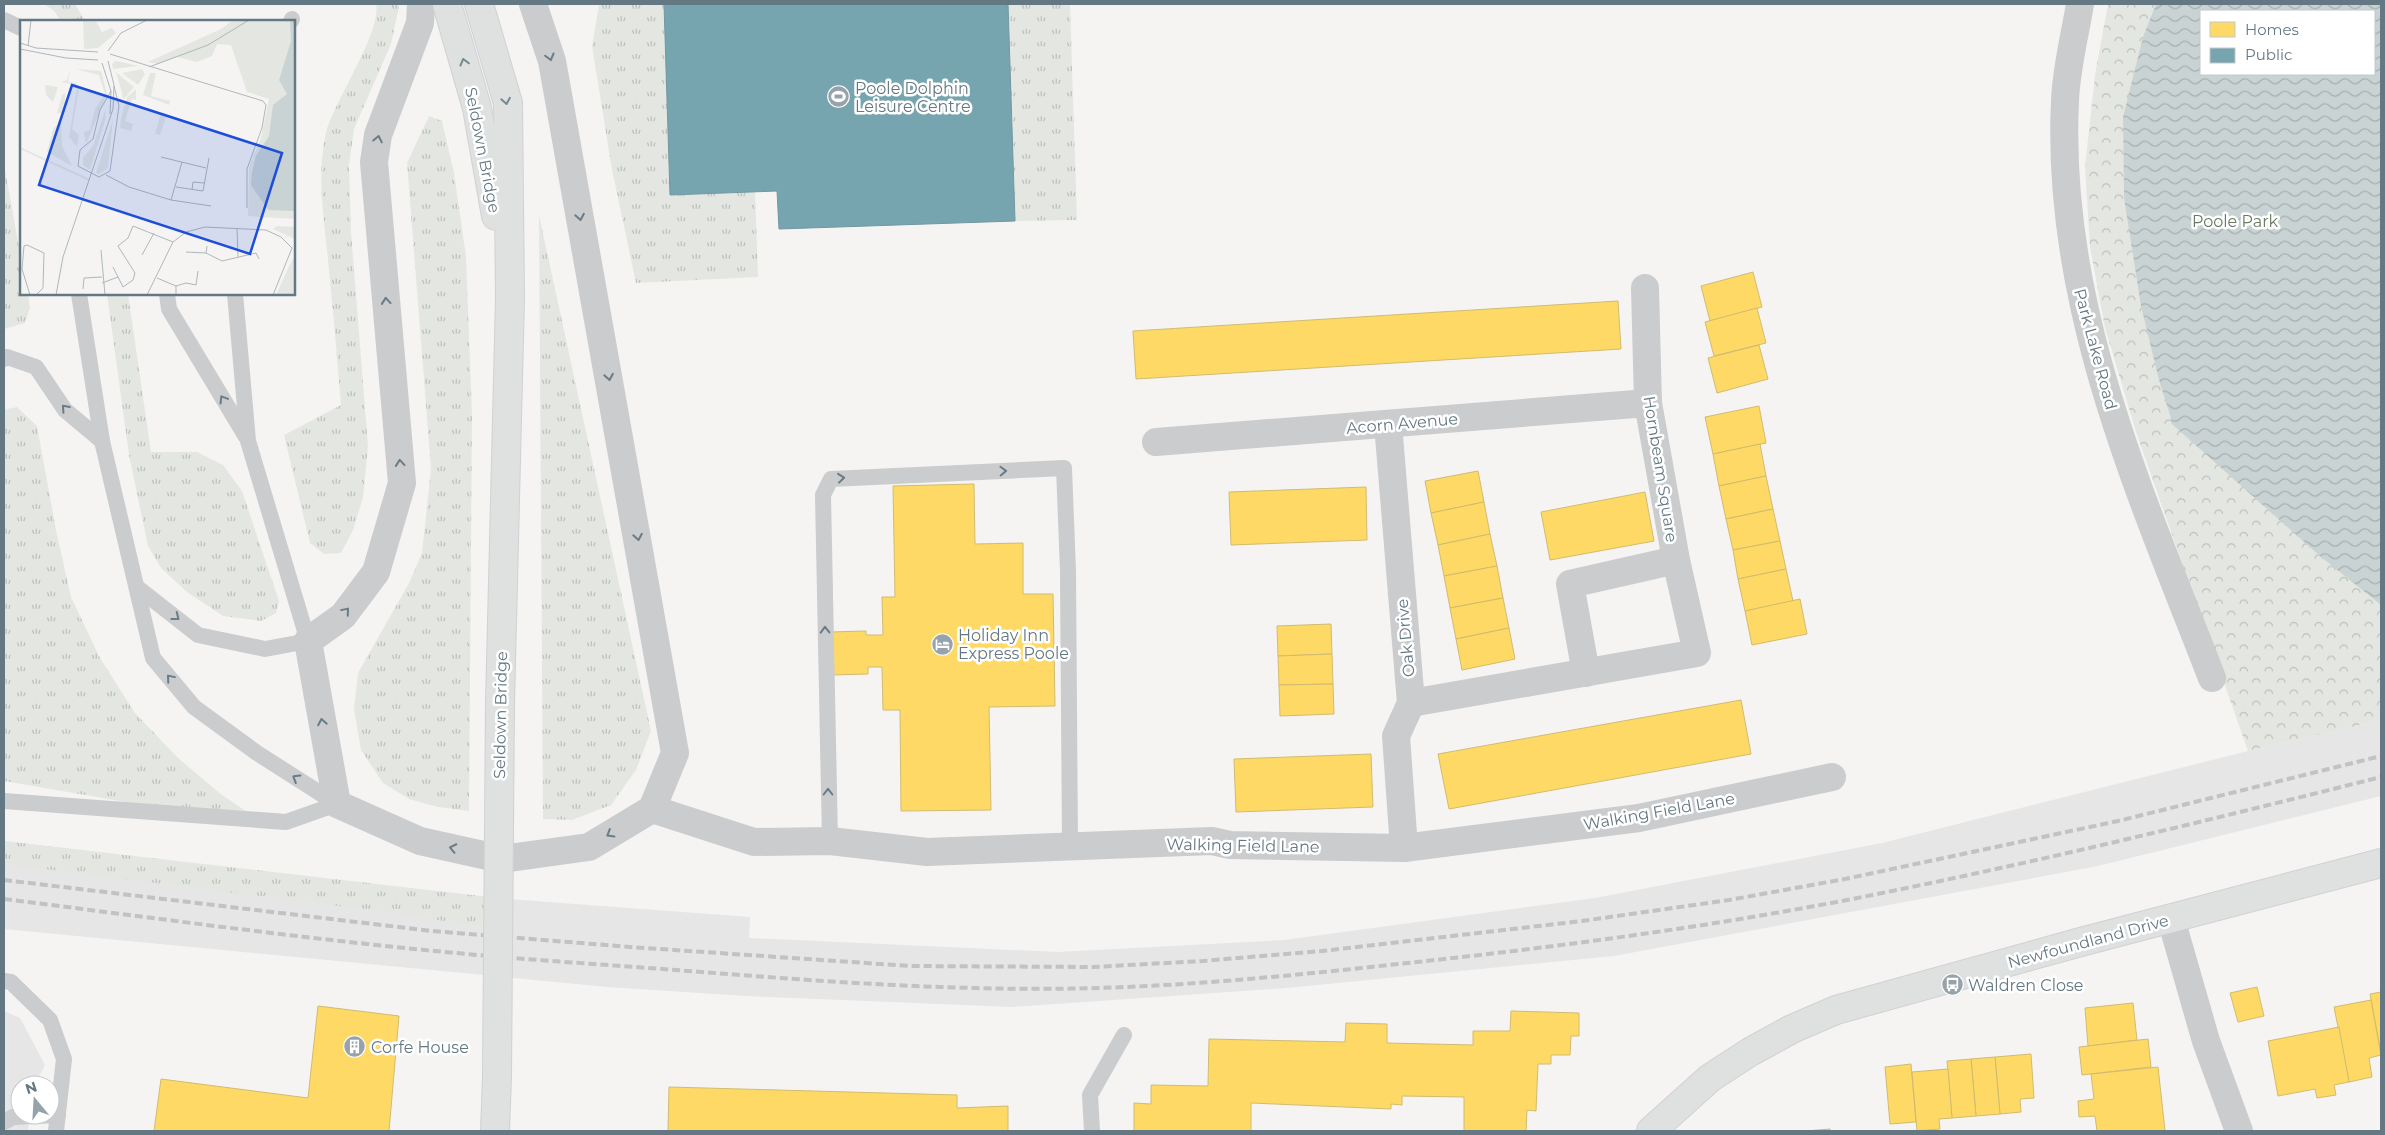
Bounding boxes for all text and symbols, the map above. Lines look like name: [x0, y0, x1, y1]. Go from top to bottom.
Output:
legend: [2200, 10, 2375, 75]
inset map: [20, 20, 295, 295]
text: Homes: [2245, 20, 2299, 39]
text: Public: [2245, 45, 2293, 64]
one-way arrow: [544, 53, 555, 62]
one-way arrow: [460, 58, 470, 66]
place label: Poole Dolphin Leisure Centre: [855, 79, 971, 116]
sports icon: Poole Dolphin Leisure Centre: [827, 85, 851, 109]
street label: Seldown Bridge: [461, 86, 504, 215]
one-way arrow: [501, 97, 511, 106]
one-way arrow: [373, 135, 383, 144]
one-way arrow: [574, 212, 584, 221]
park label: Poole Park: [2192, 212, 2278, 231]
street label: Park Lake Road: [2070, 287, 2121, 412]
one-way arrow: [381, 296, 392, 304]
one-way arrow: [603, 372, 613, 381]
one-way arrow: [220, 395, 230, 404]
street label: Hornbeam Square: [1640, 395, 1681, 544]
one-way arrow: [62, 405, 71, 414]
street label: Acorn Avenue: [1345, 409, 1459, 438]
one-way arrow: [395, 458, 406, 466]
one-way arrow: [1000, 465, 1008, 476]
one-way arrow: [837, 473, 845, 484]
one-way arrow: [632, 532, 642, 541]
street label: Oak Drive: [1393, 598, 1418, 678]
one-way arrow: [340, 608, 349, 617]
one-way arrow: [170, 612, 179, 620]
one-way arrow: [820, 626, 830, 634]
place label: Holiday Inn Express Poole: [958, 626, 1069, 663]
hotel icon: Holiday Inn Express Poole: [930, 632, 954, 656]
street label: Seldown Bridge: [490, 651, 511, 779]
one-way arrow: [167, 675, 175, 684]
one-way arrow: [318, 717, 328, 726]
one-way arrow: [292, 775, 301, 785]
one-way arrow: [823, 788, 833, 796]
street label: Walking Field Lane: [1582, 789, 1736, 834]
one-way arrow: [607, 828, 616, 838]
street label: Walking Field Lane: [1166, 835, 1320, 856]
one-way arrow: [449, 843, 458, 854]
street label: Newfoundland Drive: [2006, 911, 2171, 972]
bus stop icon: Waldren Close: [1940, 973, 1964, 997]
place label: Waldren Close: [1968, 976, 2084, 995]
building icon: Corfe House: [343, 1035, 367, 1059]
place label: Corfe House: [371, 1038, 469, 1057]
north arrow: [10, 1075, 60, 1125]
text: N: [23, 1077, 39, 1098]

